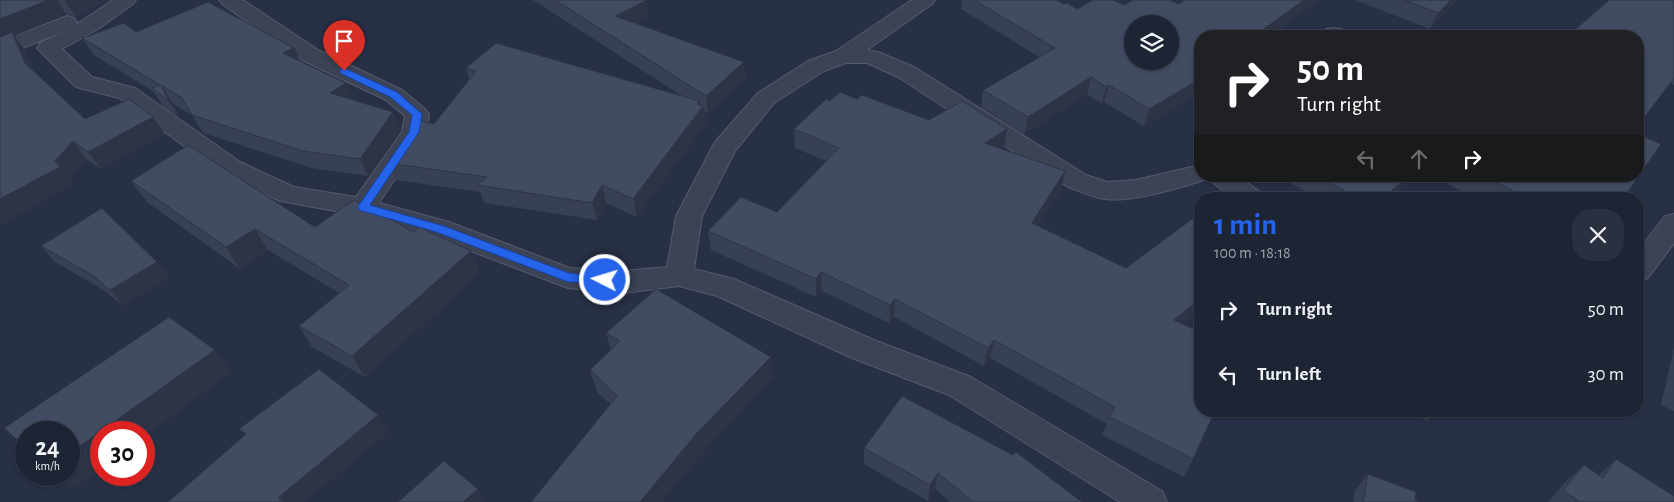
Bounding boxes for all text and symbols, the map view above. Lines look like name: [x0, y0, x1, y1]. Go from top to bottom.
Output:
map controls: [1124, 15, 1179, 70]
button: layers: [1124, 15, 1179, 70]
pin: [323, 20, 365, 71]
icon: arrive: [330, 27, 358, 55]
icon: right: [1214, 50, 1279, 115]
text: 50 m: [1297, 52, 1364, 87]
text: Turn right: [1297, 93, 1381, 115]
icon: left: [1352, 145, 1380, 173]
icon: ahead: [1405, 145, 1433, 173]
icon: right: [1458, 145, 1486, 173]
button: close: [1572, 209, 1624, 261]
text: 1 min: [1214, 210, 1277, 240]
text: 100 m · 18:18: [1214, 245, 1291, 261]
position arrow: [578, 253, 630, 305]
icon: right: [1214, 296, 1242, 324]
text: Turn right: [1257, 300, 1332, 319]
text: 50 m: [1588, 300, 1624, 319]
icon: left: [1214, 361, 1242, 389]
text: Turn left: [1257, 365, 1321, 384]
text: 30 m: [1588, 365, 1624, 384]
speed limit sign: 30: [90, 421, 155, 486]
text: 24: [35, 435, 60, 460]
text: km/h: [35, 460, 60, 472]

